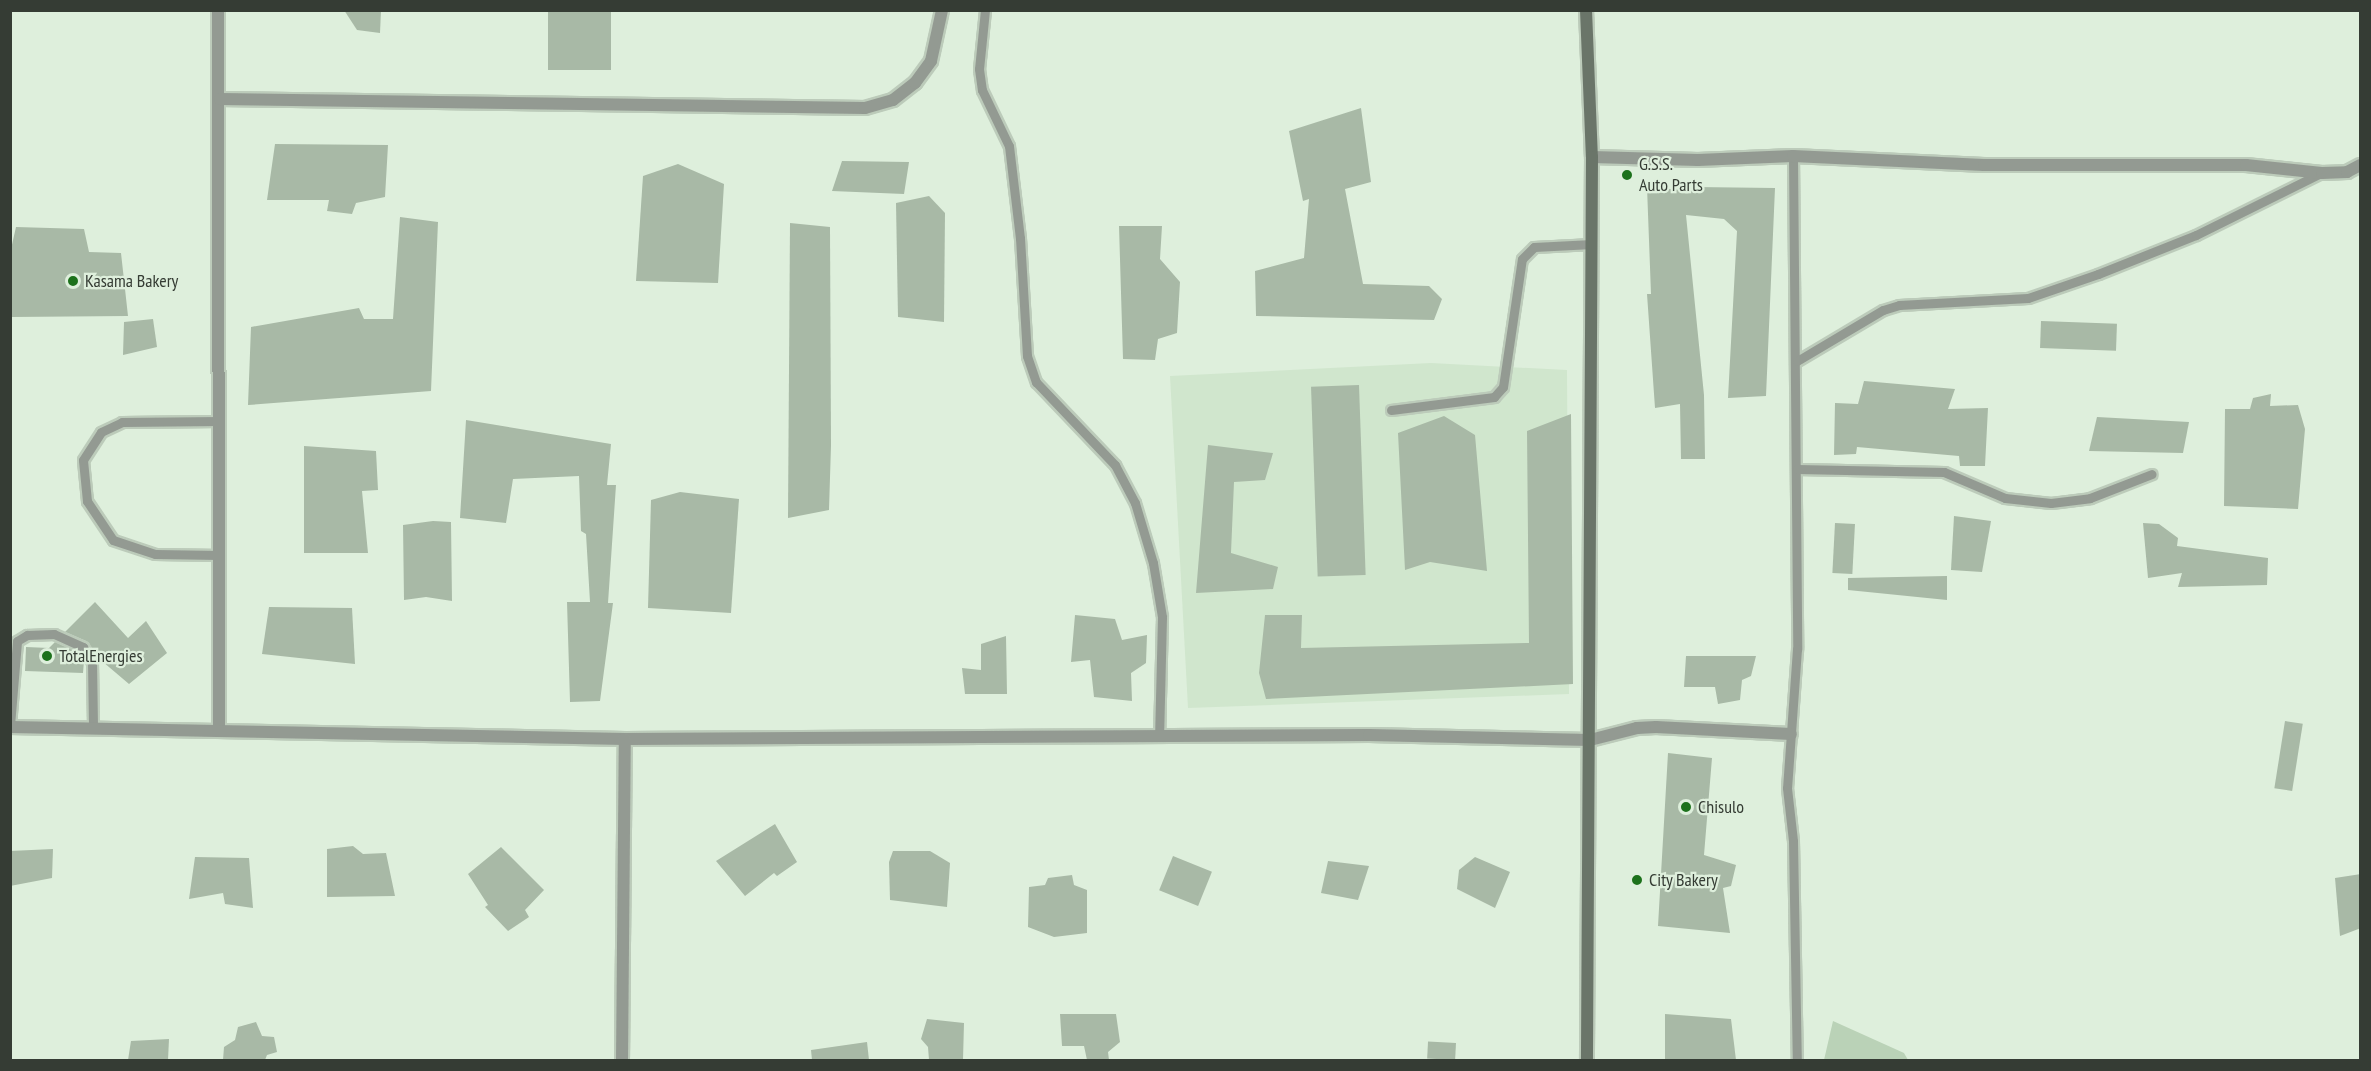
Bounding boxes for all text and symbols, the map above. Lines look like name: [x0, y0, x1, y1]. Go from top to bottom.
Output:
place label: G.S.S. Auto Parts: [1639, 154, 1703, 196]
marker: G.S.S. Auto Parts: [1620, 168, 1634, 182]
place label: Kasama Bakery: [85, 270, 178, 292]
marker: Kasama Bakery: [66, 274, 80, 288]
place label: TotalEnergies: [59, 645, 143, 667]
marker: TotalEnergies: [40, 649, 54, 663]
place label: Chisulo: [1698, 796, 1744, 818]
marker: Chisulo: [1679, 800, 1693, 814]
place label: City Bakery: [1649, 869, 1718, 891]
marker: City Bakery: [1630, 873, 1644, 887]

